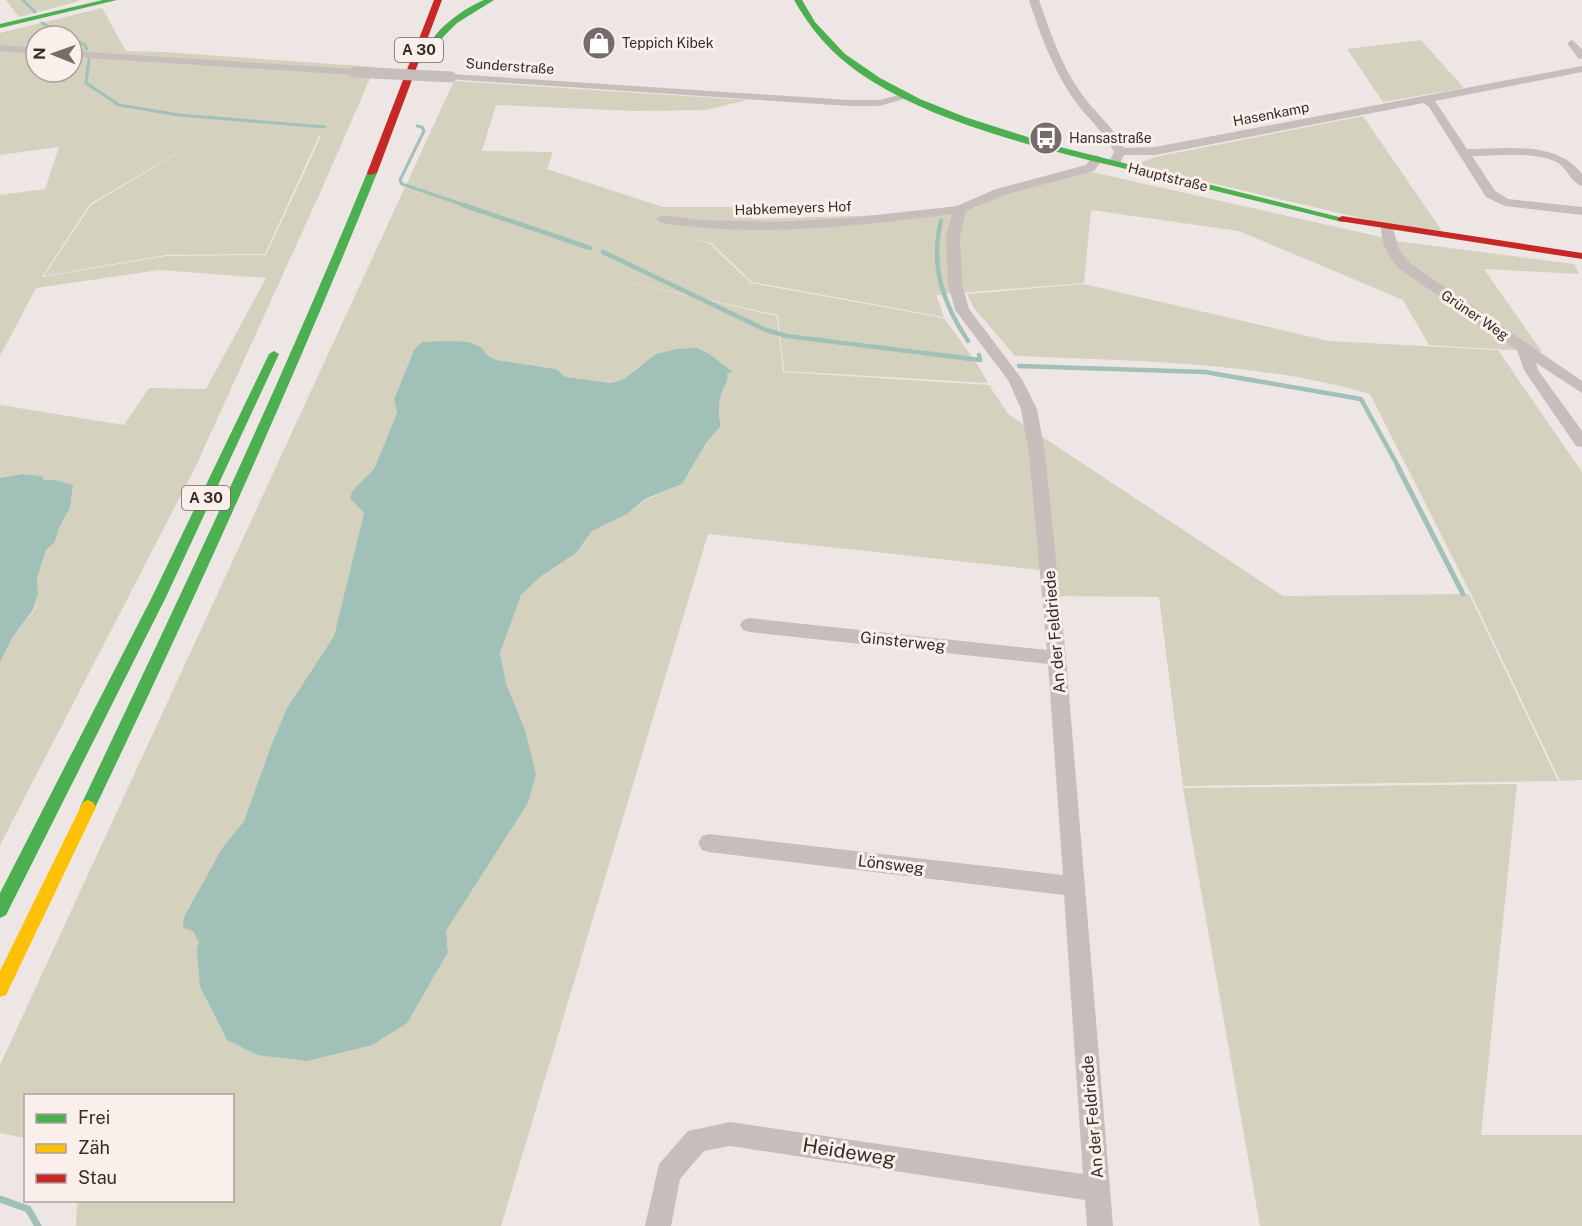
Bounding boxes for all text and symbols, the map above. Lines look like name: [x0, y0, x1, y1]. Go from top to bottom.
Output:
north arrow: [24, 24, 84, 84]
shop icon: Teppich Kibek: [581, 25, 617, 61]
place label: Teppich Kibek: [622, 35, 714, 51]
road number: A 30: [395, 38, 443, 62]
text: N: [30, 47, 49, 60]
street label: Sunderstraße: [465, 55, 555, 77]
street label: Hasenkamp: [1232, 99, 1310, 129]
bus stop icon: Hansastraße: [1028, 120, 1064, 156]
place label: Hansastraße: [1069, 130, 1152, 146]
street label: Hauptstraße: [1126, 159, 1210, 195]
street label: Habkemeyers Hof: [734, 198, 852, 218]
street label: Grüner Weg: [1438, 287, 1512, 344]
road number: A 30: [182, 486, 230, 510]
street label: An der Feldriede: [1040, 570, 1069, 694]
street label: Ginsterweg: [859, 628, 947, 655]
street label: Lönsweg: [857, 851, 925, 878]
street label: An der Feldriede: [1078, 1055, 1107, 1179]
legend: [24, 1094, 234, 1202]
text: Frei: [78, 1107, 110, 1128]
street label: Heideweg: [801, 1133, 897, 1171]
text: Zäh: [78, 1137, 110, 1158]
text: Stau: [78, 1167, 117, 1188]

